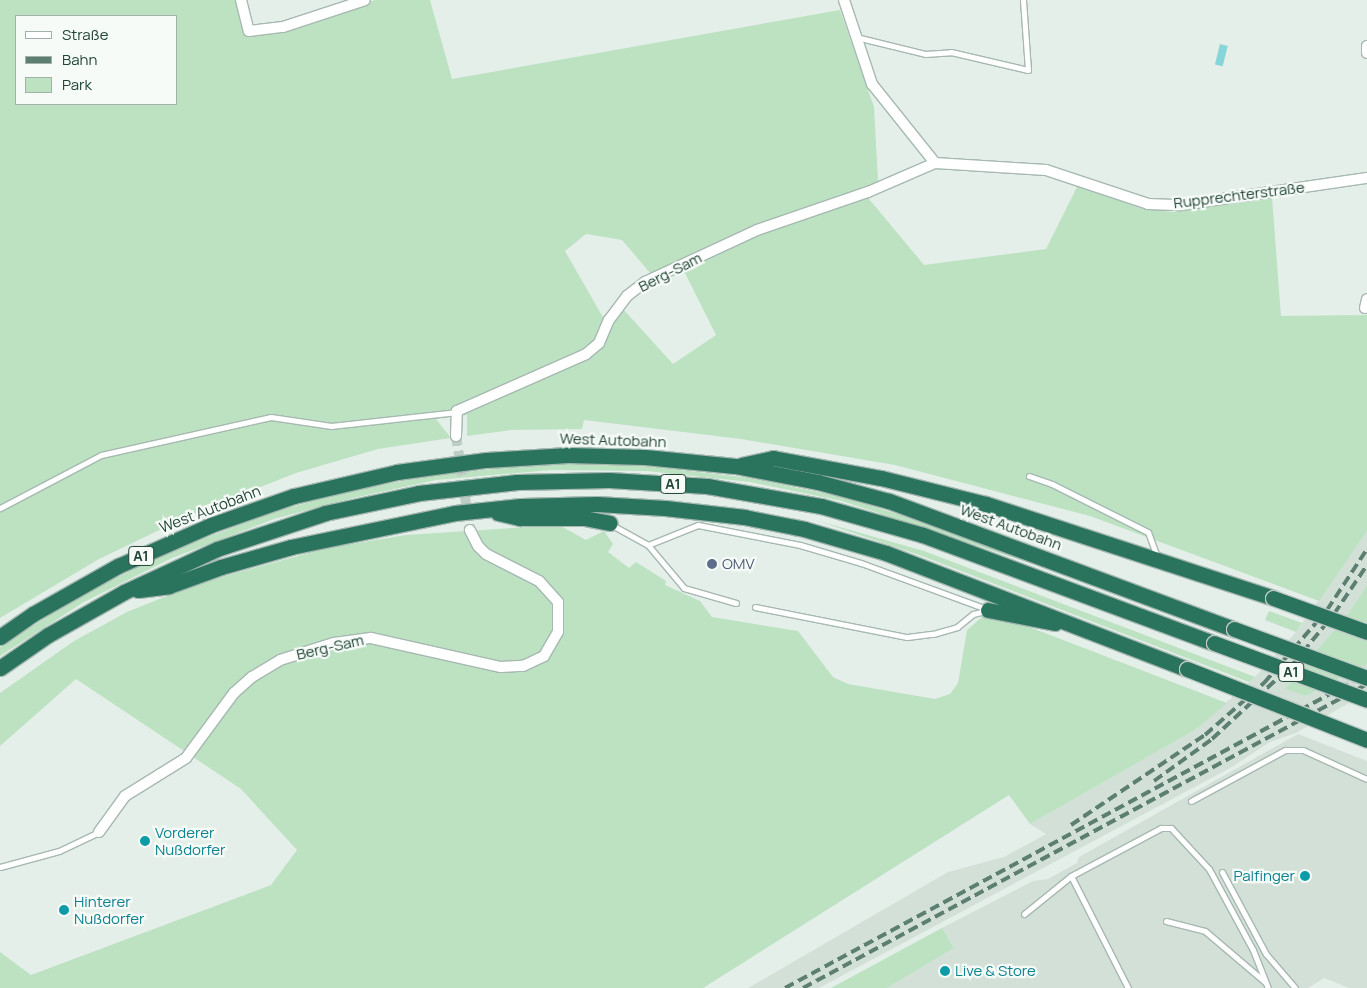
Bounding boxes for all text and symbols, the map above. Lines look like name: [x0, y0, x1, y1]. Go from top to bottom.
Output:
legend: [15, 15, 178, 105]
text: Straße: [62, 24, 108, 45]
text: Bahn: [62, 49, 97, 70]
text: Park: [62, 74, 92, 95]
street label: Rupprechterstraße: [1172, 178, 1306, 212]
street label: Berg-Sam: [635, 248, 705, 296]
street label: West Autobahn: [559, 429, 667, 451]
road number: A1: [659, 472, 687, 496]
street label: West Autobahn: [157, 481, 263, 537]
street label: West Autobahn: [958, 500, 1064, 554]
road number: A1: [127, 544, 155, 568]
place label: OMV: [722, 555, 755, 573]
marker: OMV: [706, 558, 718, 570]
street label: Berg-Sam: [295, 631, 365, 663]
road number: A1: [1277, 660, 1305, 684]
place label: Vorderer Nußdorfer: [155, 823, 226, 858]
marker: Vorderer Nußdorfer: [139, 835, 151, 847]
place label: Palfinger: [1233, 867, 1295, 885]
marker: Palfinger: [1299, 870, 1311, 882]
place label: Hinterer Nußdorfer: [74, 892, 145, 927]
marker: Hinterer Nußdorfer: [58, 904, 70, 916]
place label: Live & Store: [955, 962, 1036, 980]
marker: Live & Store: [939, 965, 951, 977]

